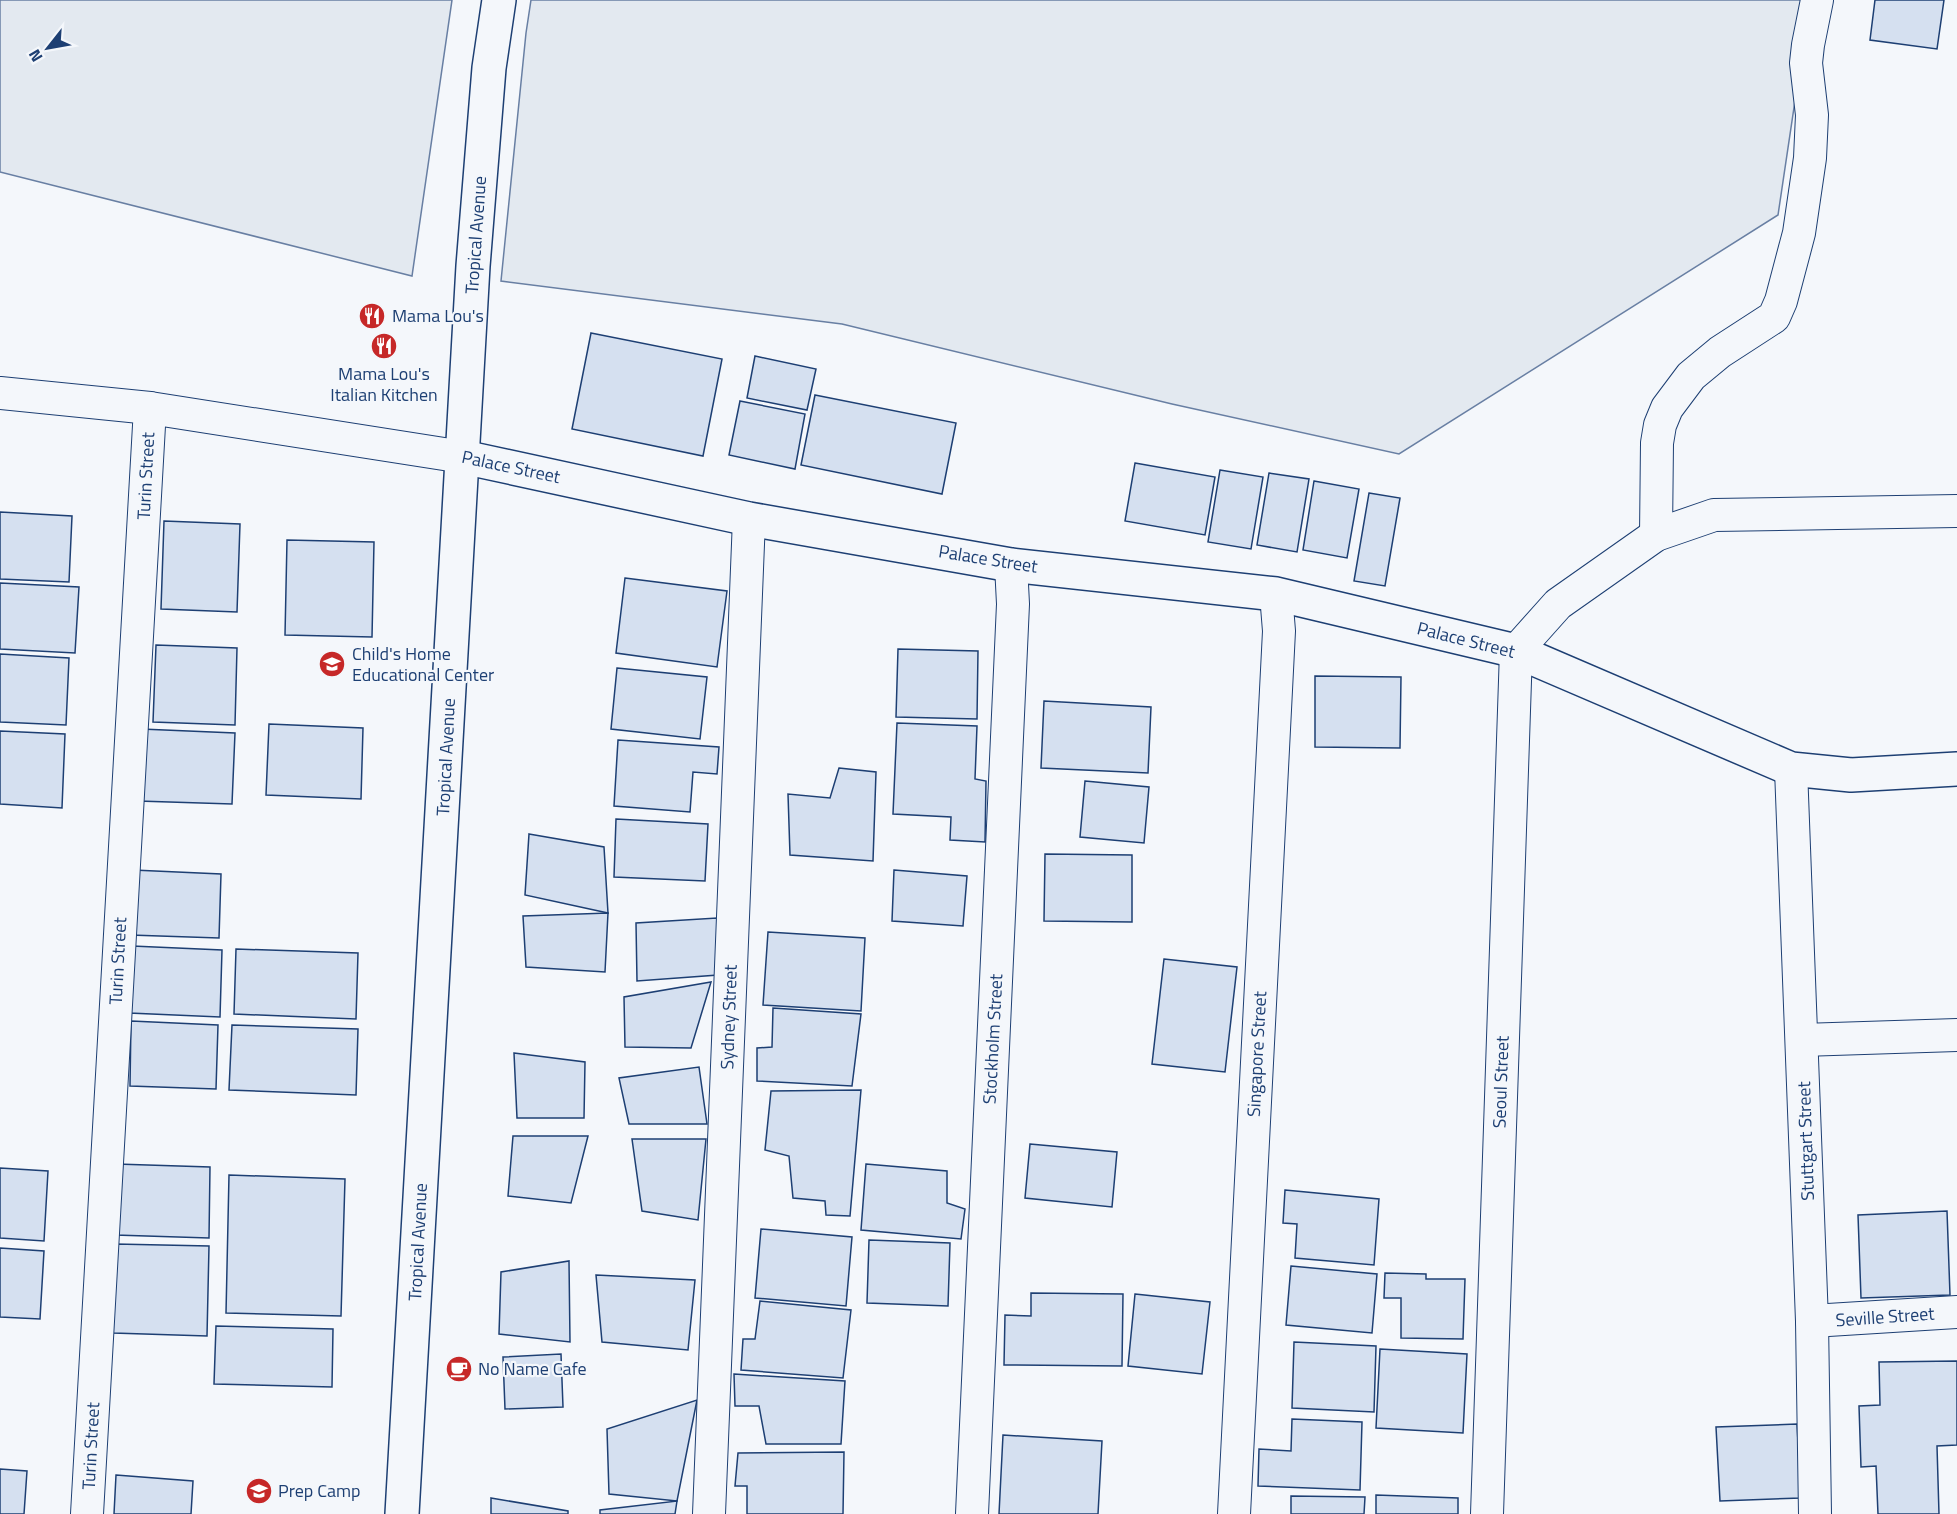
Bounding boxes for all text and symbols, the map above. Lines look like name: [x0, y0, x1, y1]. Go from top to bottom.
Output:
north arrow: [18, 18, 78, 78]
text: N: [22, 45, 48, 67]
street label: Tropical Avenue: [458, 175, 493, 295]
restaurant icon: Mama Lou's: [357, 301, 387, 331]
place label: Mama Lou's: [392, 302, 484, 329]
restaurant icon: Mama Lou's Italian Kitchen: [369, 331, 399, 361]
place label: Mama Lou's Italian Kitchen: [330, 360, 438, 408]
street label: Turin Street: [130, 431, 161, 520]
street label: Palace Street: [459, 443, 563, 490]
street label: Palace Street: [937, 537, 1040, 580]
street label: Palace Street: [1414, 614, 1519, 665]
place label: Child's Home Educational Center: [352, 640, 494, 688]
school or university icon: Child's Home Educational Center: [317, 649, 347, 679]
street label: Tropical Avenue: [429, 697, 462, 817]
street label: Turin Street: [102, 916, 133, 1005]
street label: Sydney Street: [713, 963, 744, 1070]
street label: Stockholm Street: [976, 972, 1009, 1105]
street label: Singapore Street: [1240, 990, 1273, 1118]
street label: Seoul Street: [1485, 1035, 1516, 1129]
street label: Stuttgart Street: [1790, 1080, 1821, 1201]
street label: Tropical Avenue: [401, 1182, 434, 1302]
street label: Seville Street: [1835, 1300, 1936, 1333]
cafe icon: No Name Cafe: [444, 1354, 474, 1384]
place label: No Name Cafe: [478, 1355, 587, 1382]
street label: Turin Street: [75, 1401, 106, 1490]
school or university icon: Prep Camp: [244, 1476, 274, 1506]
place label: Prep Camp: [278, 1477, 361, 1504]

